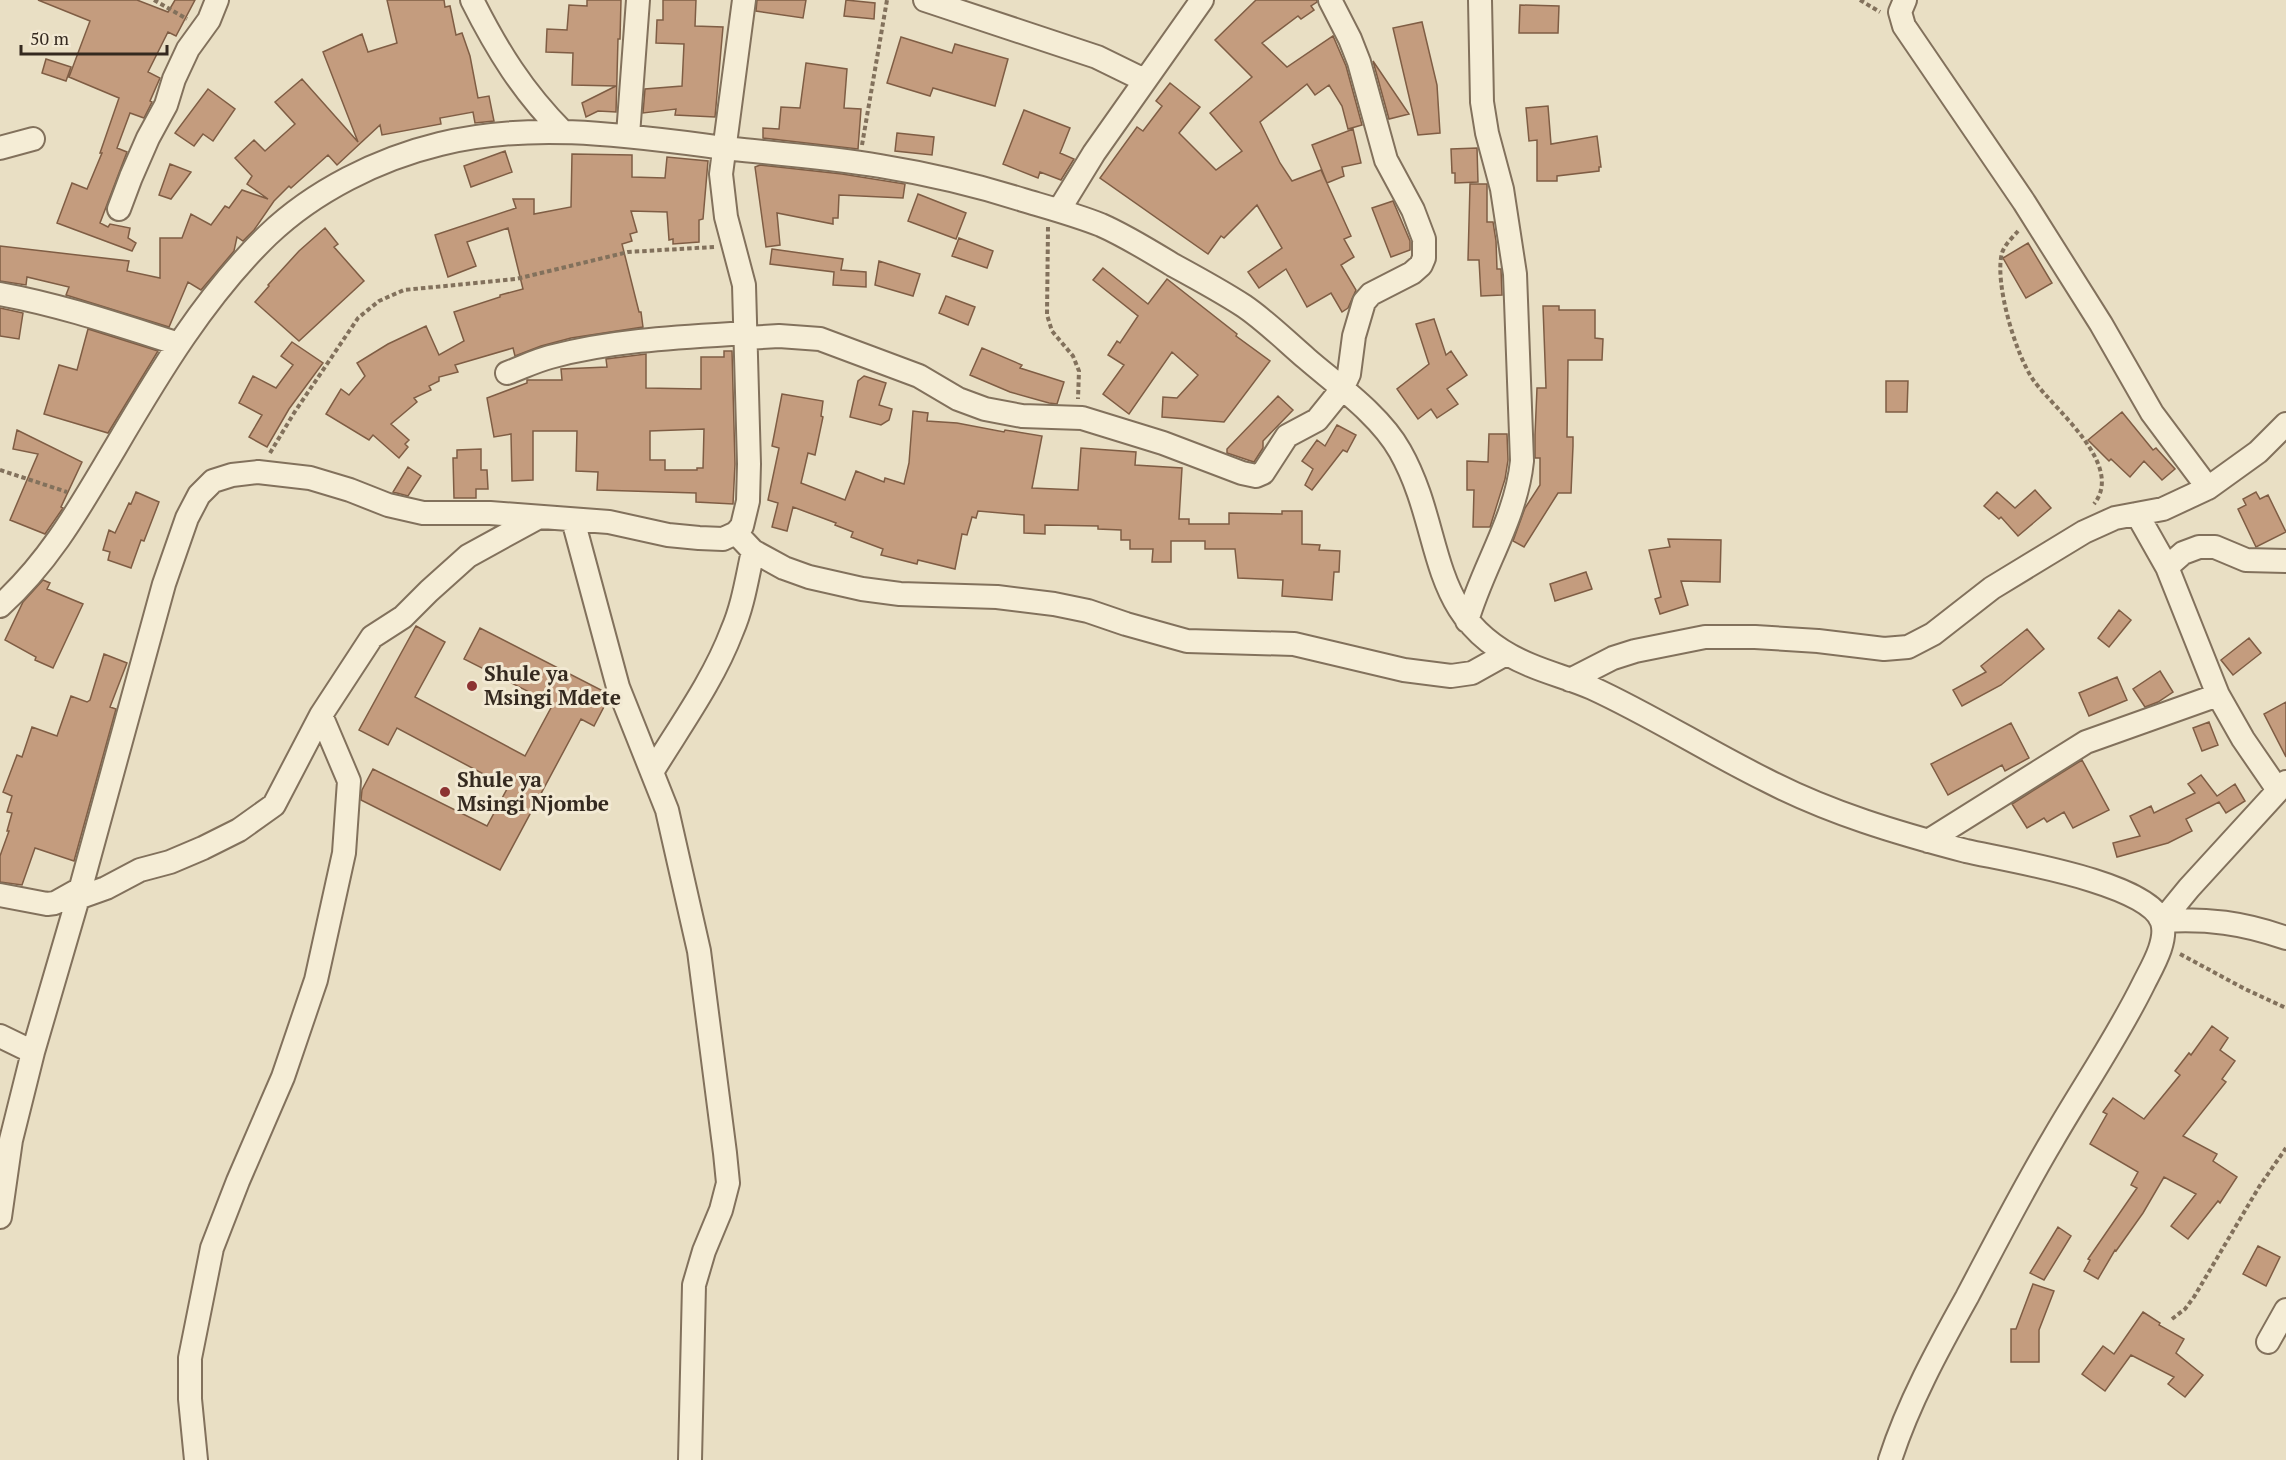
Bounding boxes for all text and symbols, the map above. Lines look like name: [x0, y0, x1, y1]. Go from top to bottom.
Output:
scale bar: [21, 18, 166, 56]
text: 50 m: [30, 26, 70, 50]
place label: Shule ya Msingi Mdete: [484, 659, 621, 711]
marker: Shule ya Msingi Mdete: [465, 679, 479, 693]
place label: Shule ya Msingi Njombe: [457, 765, 609, 817]
marker: Shule ya Msingi Njombe: [438, 785, 452, 799]

